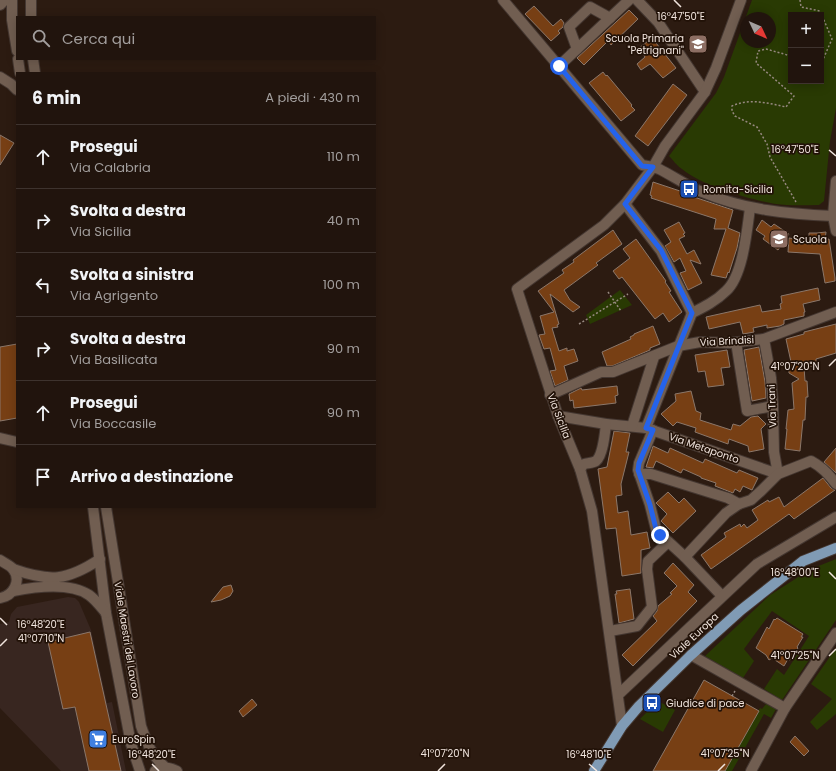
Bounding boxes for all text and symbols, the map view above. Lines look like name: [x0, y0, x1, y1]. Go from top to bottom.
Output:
text: 16°47'50"E: [657, 9, 705, 24]
north arrow: [740, 12, 776, 48]
map controls: [788, 12, 824, 84]
button: +: [788, 12, 824, 48]
search box: [16, 16, 376, 60]
icon: search: [30, 27, 52, 49]
text: Cerca qui: [62, 28, 135, 49]
place label: Scuola Primaria "Petrignani": [605, 31, 684, 58]
school or university icon: Scuola Primaria "Petrignani": [687, 33, 709, 55]
button: −: [788, 48, 824, 84]
route start: [550, 57, 568, 75]
text: 6 min: [32, 86, 81, 110]
text: A piedi · 430 m: [265, 88, 360, 107]
text: Prosegui: [70, 136, 138, 157]
text: 16°47'50"E: [771, 142, 819, 157]
icon: ahead: [32, 146, 54, 168]
text: 110 m: [327, 147, 360, 166]
text: Via Calabria: [70, 158, 151, 177]
bus stop icon: Romita-Sicilia: [678, 178, 700, 200]
place label: Romita-Sicilia: [703, 182, 773, 197]
text: Svolta a destra: [70, 200, 186, 221]
icon: right: [32, 210, 54, 232]
text: 40 m: [327, 211, 360, 230]
text: Via Sicilia: [70, 222, 131, 241]
school or university icon: Scuola: [768, 228, 790, 250]
place label: Scuola: [793, 232, 827, 247]
text: Svolta a sinistra: [70, 264, 194, 285]
icon: left: [32, 274, 54, 296]
text: 100 m: [323, 275, 360, 294]
text: Via Agrigento: [70, 286, 158, 305]
text: Svolta a destra: [70, 328, 186, 349]
street label: Via Brindisi: [700, 332, 754, 350]
icon: right: [32, 338, 54, 360]
text: 90 m: [327, 339, 360, 358]
text: Via Basilicata: [70, 350, 158, 369]
text: 41°07'20"N: [771, 359, 819, 374]
street label: Via Trani: [764, 384, 780, 428]
street label: Via Sicilia: [544, 391, 574, 441]
text: Prosegui: [70, 392, 138, 413]
icon: ahead: [32, 402, 54, 424]
text: 90 m: [327, 403, 360, 422]
text: Via Boccasile: [70, 414, 156, 433]
street label: Via Metaponto: [667, 429, 741, 467]
icon: arrive: [32, 466, 54, 488]
text: Arrivo a destinazione: [70, 466, 233, 487]
route end: [651, 526, 669, 544]
text: 16°48'00"E: [771, 565, 819, 580]
street label: Viale Maestri del Lavoro: [110, 581, 144, 699]
street label: Viale Europa: [666, 609, 722, 663]
text: 16°48'20"E: [17, 617, 65, 632]
text: 41°07'10"N: [18, 631, 64, 646]
text: 41°07'25"N: [771, 648, 819, 663]
bus stop icon: Giudice di pace: [641, 692, 663, 714]
place label: Giudice di pace: [666, 696, 744, 711]
supermarket icon: EuroSpin: [87, 728, 109, 750]
place label: EuroSpin: [112, 732, 155, 747]
text: 41°07'20"N: [421, 746, 469, 761]
text: 41°07'25"N: [701, 746, 749, 761]
text: 16°48'20"E: [128, 747, 176, 762]
text: 16°48'10"E: [566, 747, 612, 762]

